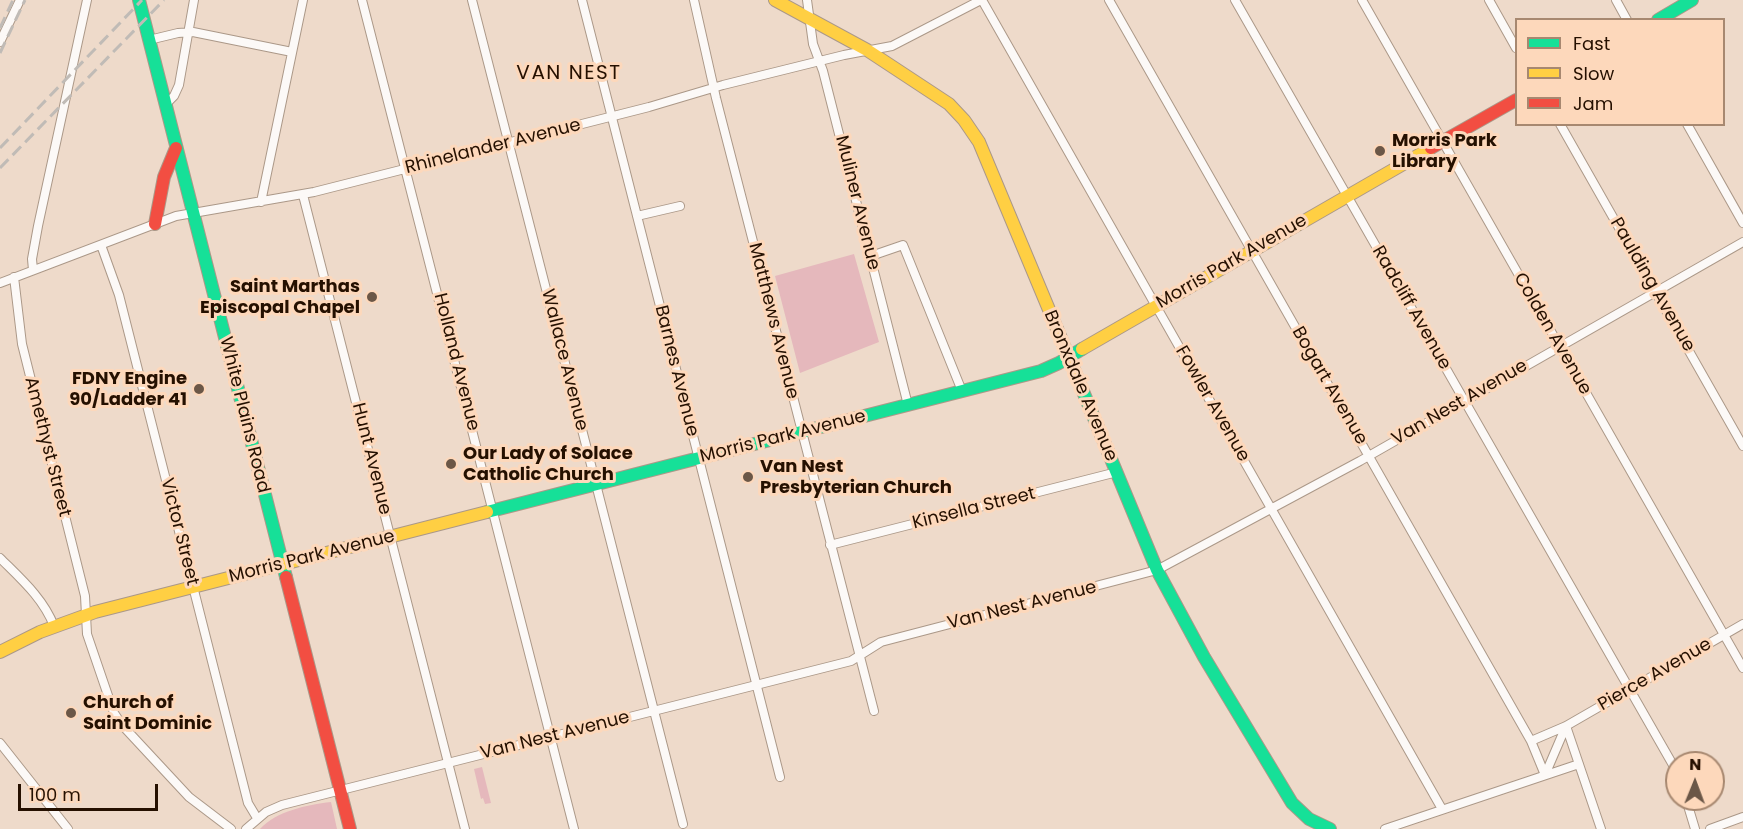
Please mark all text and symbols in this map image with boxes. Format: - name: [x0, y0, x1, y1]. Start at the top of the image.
- legend: [1515, 18, 1725, 126]
- text: Fast: [1573, 31, 1610, 56]
- text: Slow: [1573, 61, 1614, 86]
- district label: VAN NEST: [516, 62, 622, 86]
- text: Jam: [1573, 91, 1613, 116]
- street label: Rhinelander Avenue: [403, 115, 583, 179]
- place label: Morris Park Library: [1392, 130, 1497, 172]
- street label: Muliner Avenue: [830, 134, 884, 272]
- marker: Morris Park Library: [1373, 144, 1387, 158]
- street label: Morris Park Avenue: [1153, 210, 1311, 314]
- street label: Paulding Avenue: [1605, 214, 1699, 356]
- street label: Matthews Avenue: [743, 241, 803, 401]
- street label: Radcliff Avenue: [1367, 242, 1455, 374]
- street label: Colden Avenue: [1508, 269, 1596, 399]
- place label: Saint Marthas Episcopal Chapel: [200, 276, 360, 318]
- street label: Wallace Avenue: [536, 287, 592, 433]
- marker: Saint Marthas Episcopal Chapel: [365, 290, 379, 304]
- street label: Holland Avenue: [428, 291, 484, 433]
- street label: Barnes Avenue: [649, 303, 703, 439]
- street label: Bronxdale Avenue: [1038, 307, 1122, 465]
- street label: Bogart Avenue: [1287, 323, 1371, 449]
- street label: White Plains Road: [214, 335, 274, 495]
- street label: Fowler Avenue: [1170, 342, 1254, 466]
- street label: Van Nest Avenue: [1388, 355, 1532, 451]
- place label: FDNY Engine 90/Ladder 41: [69, 368, 187, 410]
- street label: Amethyst Street: [19, 375, 75, 519]
- marker: FDNY Engine 90/Ladder 41: [192, 382, 206, 396]
- street label: Hunt Avenue: [347, 401, 395, 517]
- street label: Morris Park Avenue: [698, 406, 868, 468]
- place label: Our Lady of Solace Catholic Church: [463, 443, 633, 486]
- place label: Van Nest Presbyterian Church: [760, 456, 952, 498]
- marker: Our Lady of Solace Catholic Church: [444, 457, 458, 471]
- marker: Van Nest Presbyterian Church: [741, 470, 755, 484]
- street label: Victor Street: [155, 476, 203, 588]
- street label: Kinsella Street: [910, 483, 1038, 535]
- street label: Morris Park Avenue: [227, 526, 397, 588]
- street label: Van Nest Avenue: [945, 577, 1099, 635]
- street label: Pierce Avenue: [1595, 634, 1715, 716]
- place label: Church of Saint Dominic: [83, 692, 212, 734]
- marker: Church of Saint Dominic: [64, 706, 78, 720]
- street label: Van Nest Avenue: [478, 707, 632, 765]
- north arrow: [1665, 751, 1725, 811]
- text: N: [1689, 753, 1702, 776]
- scale bar: [21, 772, 160, 810]
- text: 100 m: [29, 782, 81, 807]

